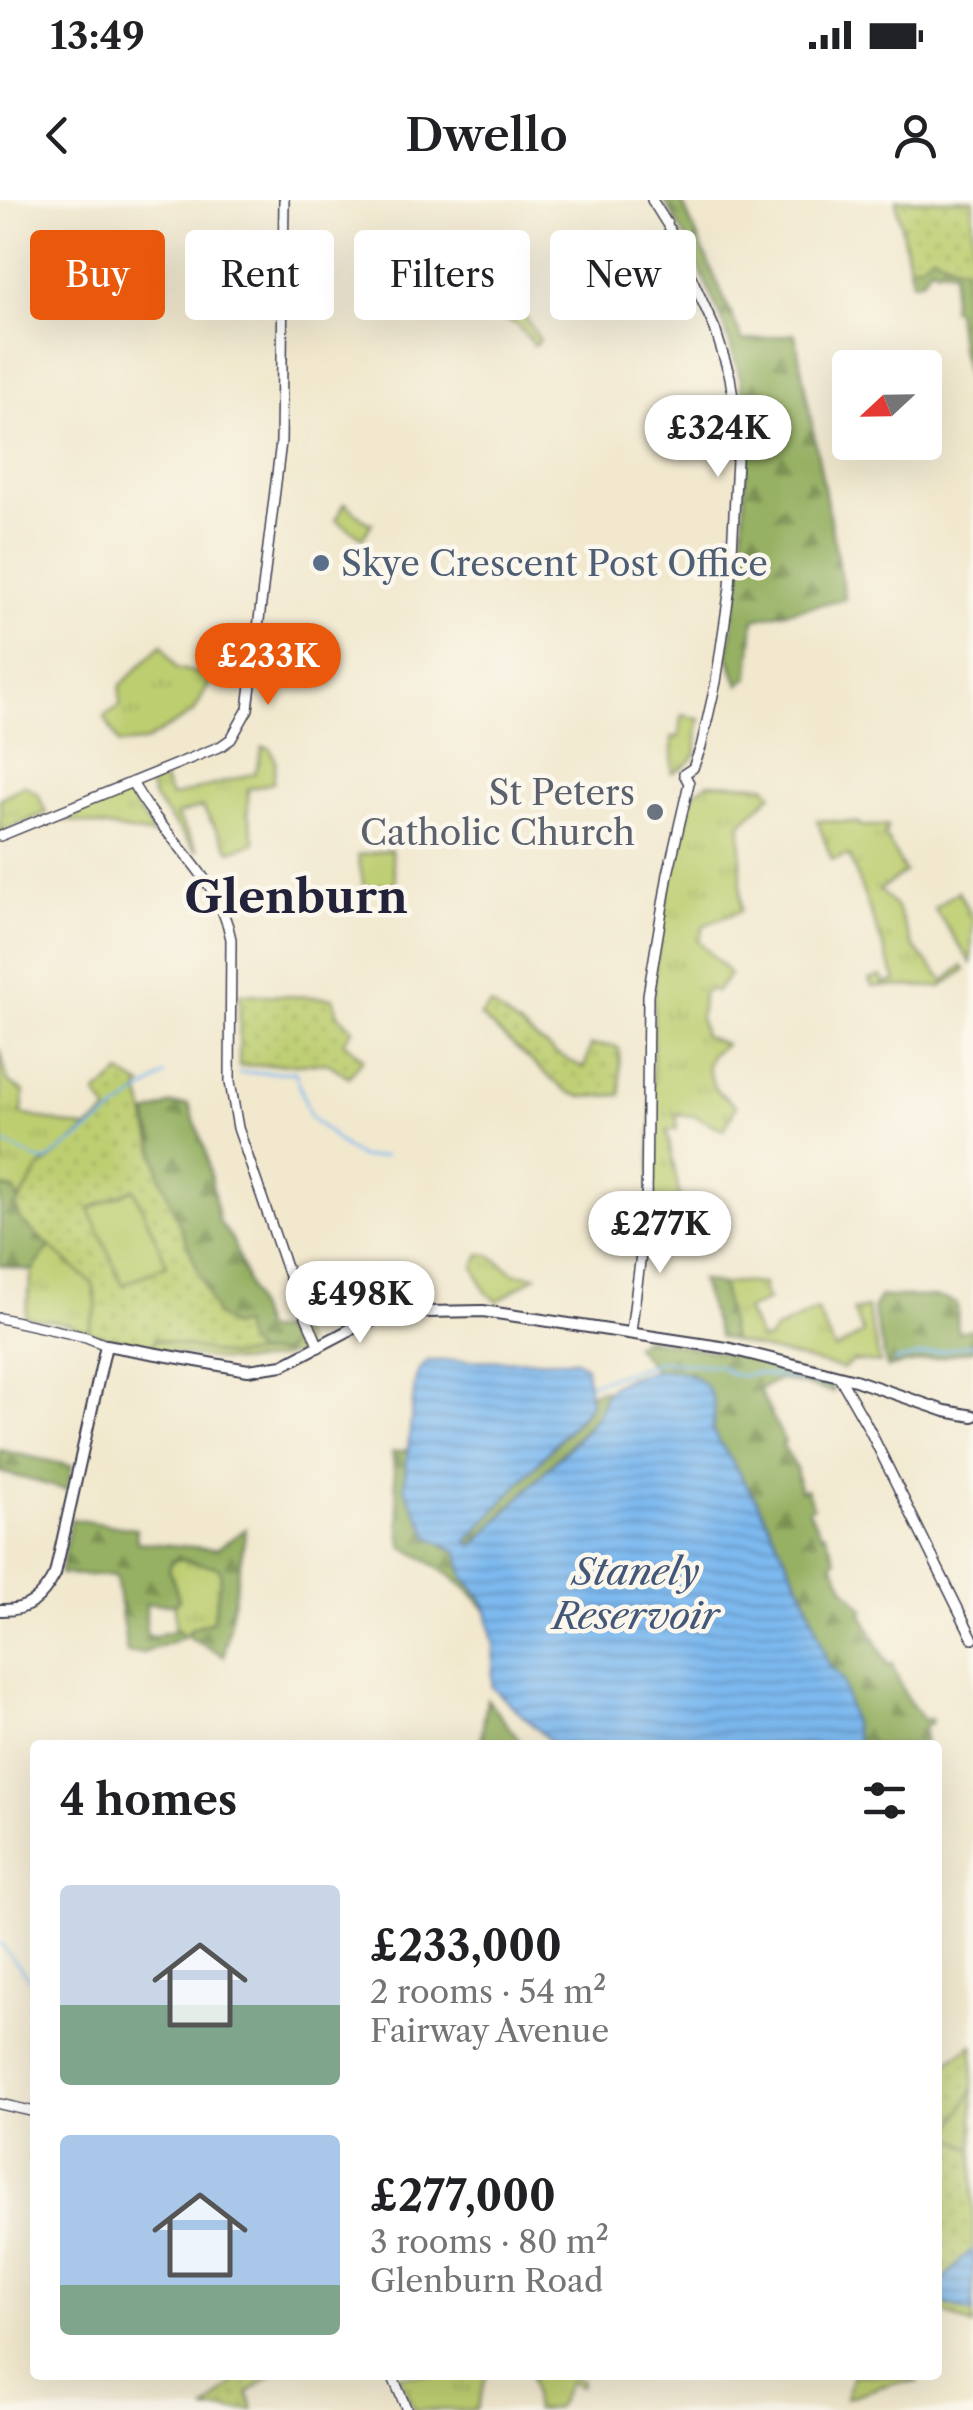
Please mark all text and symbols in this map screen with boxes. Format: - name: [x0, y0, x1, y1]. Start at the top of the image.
- text: 13:49: [50, 12, 145, 59]
- text: Dwello: [405, 107, 568, 163]
- icon: back: [30, 108, 85, 163]
- icon: person: [888, 108, 943, 163]
- chip: Buy: [30, 230, 165, 320]
- chip: Rent: [185, 230, 334, 320]
- chip: Filters: [354, 230, 530, 320]
- chip: New: [550, 230, 696, 320]
- north arrow: [832, 350, 942, 460]
- map controls: [832, 350, 942, 460]
- pin: £324K: [648, 395, 788, 480]
- text: £324K: [666, 408, 770, 447]
- place label: Skye Crescent Post Office: [341, 542, 768, 585]
- marker: Skye Crescent Post Office: [310, 552, 332, 574]
- pin: £233K: [198, 623, 338, 708]
- text: £233K: [217, 636, 319, 675]
- place label: St Peters Catholic Church: [360, 771, 635, 854]
- marker: St Peters Catholic Church: [644, 801, 666, 823]
- district label: Glenburn: [184, 869, 408, 925]
- pin: £277K: [590, 1191, 730, 1276]
- text: £277K: [610, 1204, 710, 1243]
- pin: £498K: [290, 1261, 430, 1346]
- text: £498K: [308, 1274, 412, 1313]
- water label: Stanely Reservoir: [549, 1548, 722, 1639]
- icon: filters: [857, 1773, 912, 1828]
- text: 4 homes: [60, 1774, 237, 1826]
- text: £233,000: [370, 1920, 562, 1972]
- icon: home: [140, 1925, 260, 2045]
- text: 2 rooms · 54 m²: [370, 1972, 606, 2011]
- text: Fairway Avenue: [370, 2011, 609, 2050]
- text: £277,000: [370, 2170, 556, 2222]
- icon: home: [140, 2175, 260, 2295]
- text: 3 rooms · 80 m²: [370, 2222, 609, 2261]
- text: Glenburn Road: [370, 2261, 603, 2300]

